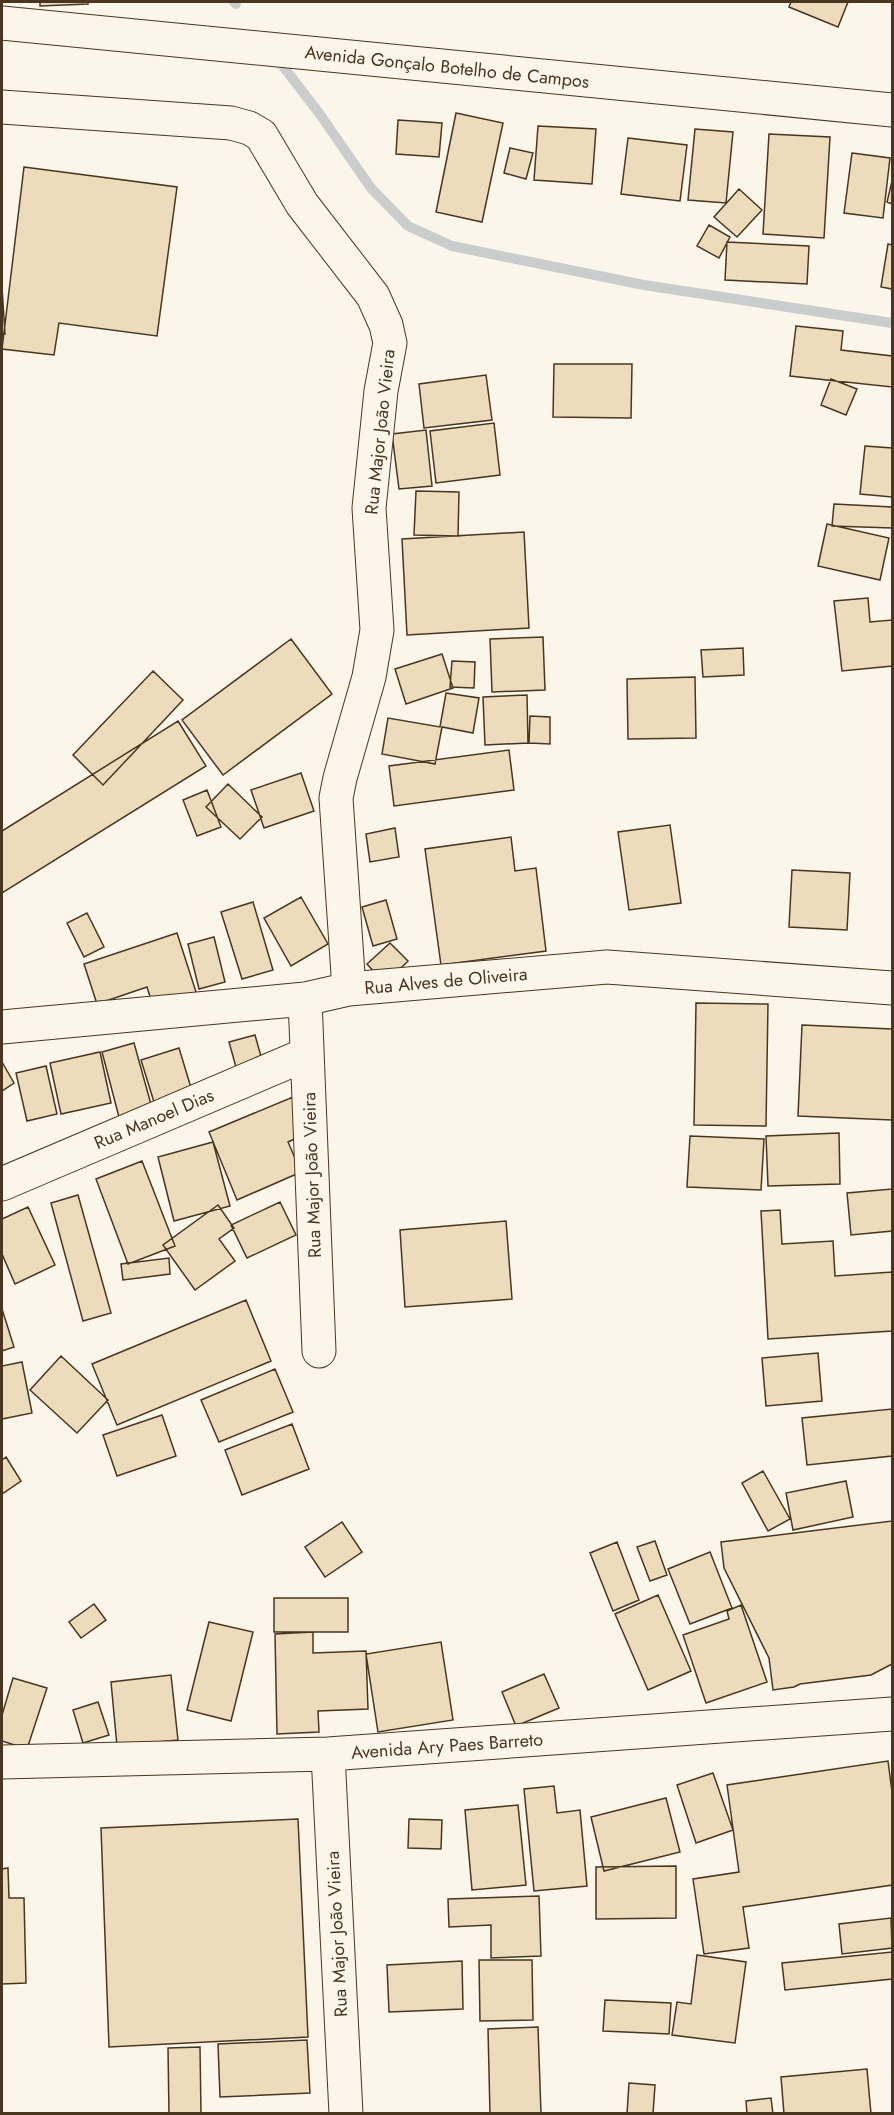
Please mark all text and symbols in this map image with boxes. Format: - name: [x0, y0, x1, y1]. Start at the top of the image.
- street label: Avenida Gonçalo Botelho de Campos: [304, 39, 590, 95]
- street label: Rua Major João Vieira: [358, 348, 402, 516]
- street label: Rua Alves de Oliveira: [363, 961, 529, 1001]
- street label: Rua Manoel Dias: [90, 1082, 218, 1156]
- street label: Rua Major João Vieira: [296, 1092, 328, 1258]
- street label: Avenida Ary Paes Barreto: [350, 1726, 544, 1766]
- street label: Rua Major João Vieira: [320, 1850, 354, 2018]

